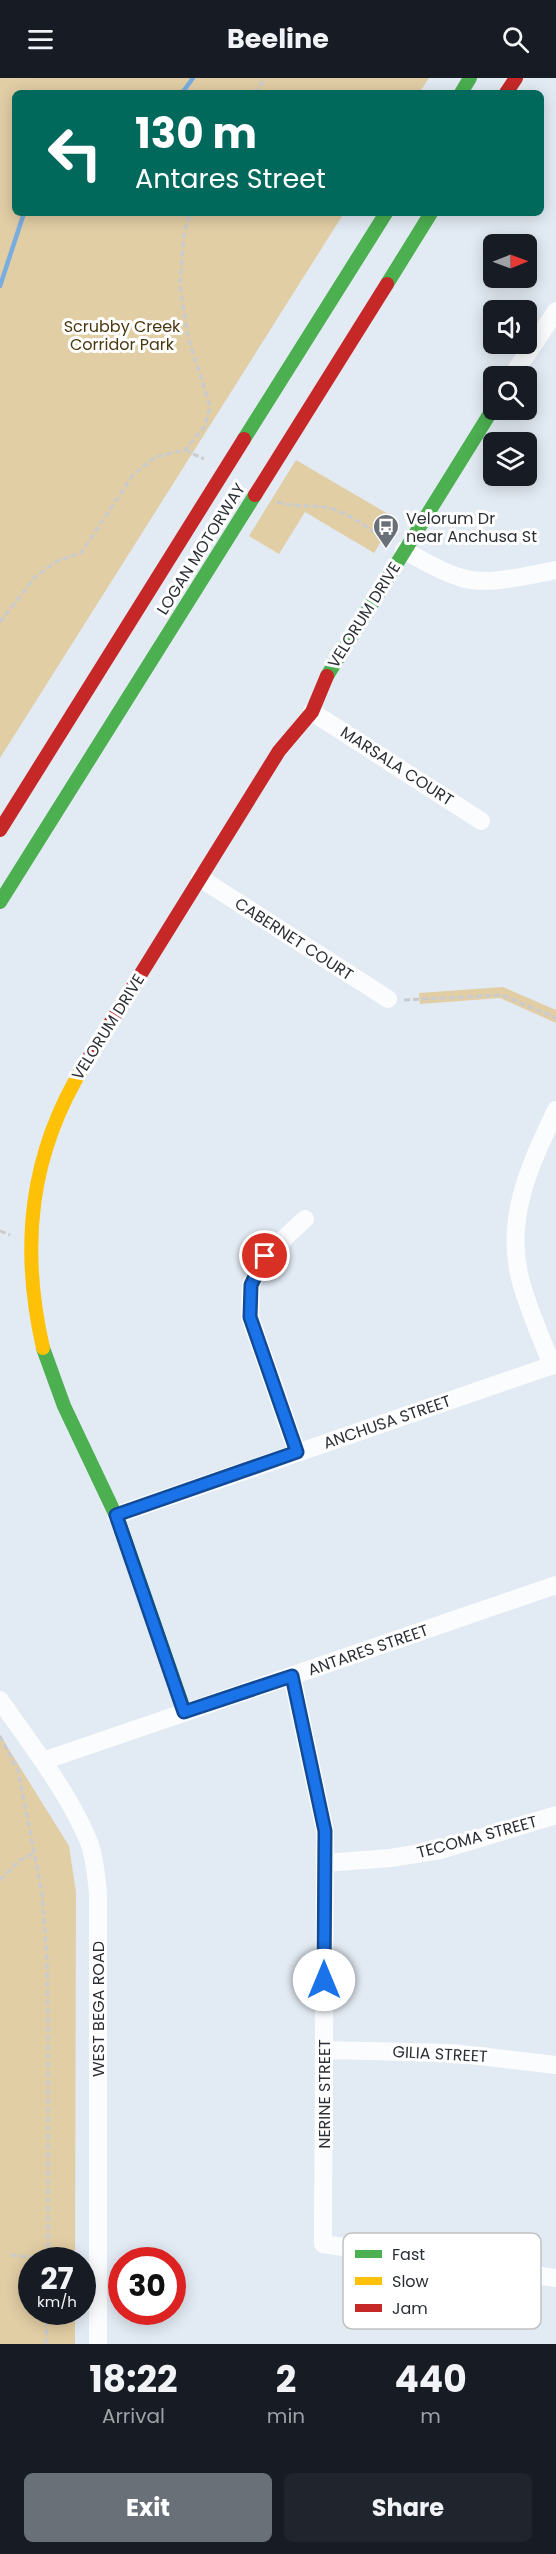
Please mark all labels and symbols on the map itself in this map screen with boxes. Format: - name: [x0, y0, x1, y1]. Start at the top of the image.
- north arrow: [483, 234, 537, 288]
- park label: Scrubby Creek Corridor Park: [64, 315, 181, 356]
- street label: LOGAN MOTORWAY: [151, 478, 251, 619]
- place label: Velorum Dr near Anchusa St: [406, 507, 537, 548]
- bus stop icon: Velorum Dr near Anchusa St: [371, 512, 401, 550]
- street label: VELORUM DRIVE: [322, 558, 406, 672]
- street label: MARSALA COURT: [336, 721, 458, 811]
- street label: CABERNET COURT: [230, 892, 358, 986]
- street label: VELORUM DRIVE: [66, 970, 150, 1084]
- pin: [239, 1230, 290, 1281]
- street label: ANCHUSA STREET: [320, 1389, 454, 1455]
- street label: ANTARES STREET: [305, 1619, 432, 1681]
- street label: TECOMA STREET: [414, 1810, 540, 1864]
- street label: WEST BEGA ROAD: [87, 1941, 110, 2077]
- position arrow: [292, 1948, 356, 2012]
- street label: NERINE STREET: [313, 2039, 336, 2149]
- street label: GILIA STREET: [392, 2040, 488, 2068]
- legend: [343, 2233, 541, 2329]
- text: Fast: [392, 2243, 425, 2266]
- speed limit sign: 30: [108, 2247, 186, 2325]
- text: Slow: [392, 2270, 429, 2293]
- text: Jam: [392, 2297, 428, 2320]

